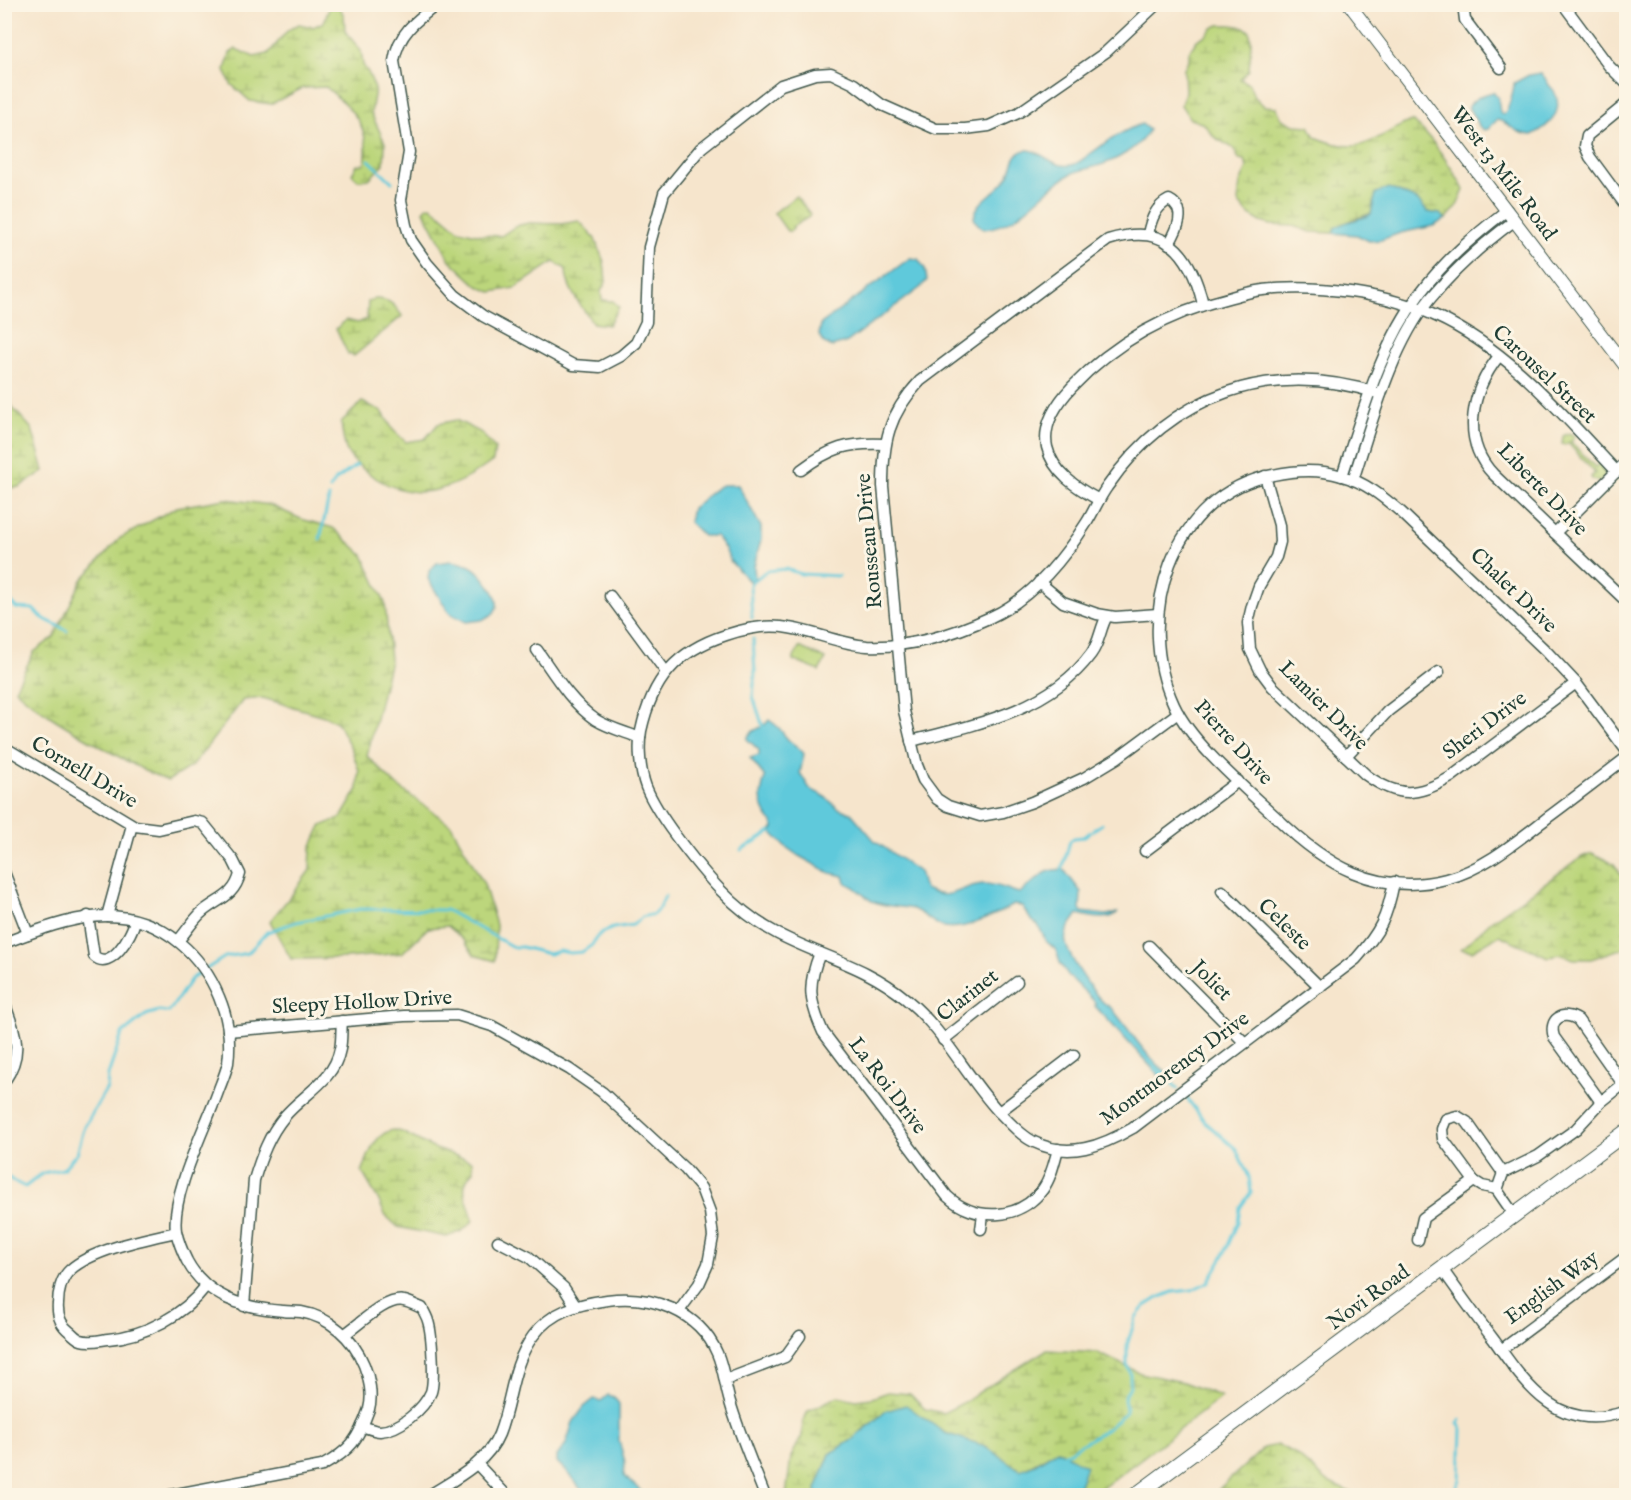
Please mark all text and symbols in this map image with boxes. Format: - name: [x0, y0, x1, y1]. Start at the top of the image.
- street label: West 13 Mile Road: [1444, 102, 1563, 247]
- street label: Carousel Street: [1486, 320, 1602, 430]
- street label: Liberte Drive: [1491, 438, 1593, 543]
- street label: Rousseau Drive: [851, 472, 889, 610]
- street label: Chalet Drive: [1464, 543, 1563, 640]
- street label: Lamier Drive: [1272, 655, 1374, 757]
- street label: Sheri Drive: [1438, 685, 1533, 766]
- street label: Pierre Drive: [1188, 695, 1279, 792]
- street label: Cornell Drive: [26, 731, 143, 816]
- street label: Celeste: [1252, 893, 1317, 957]
- street label: Joliet: [1183, 953, 1237, 1007]
- street label: Clarinet: [932, 963, 1004, 1029]
- street label: Sleepy Hollow Drive: [271, 985, 453, 1021]
- street label: Montmorency Drive: [1095, 1006, 1255, 1132]
- street label: La Roi Drive: [842, 1032, 933, 1140]
- street label: English Way: [1500, 1244, 1605, 1331]
- street label: Novi Road: [1322, 1258, 1416, 1337]

